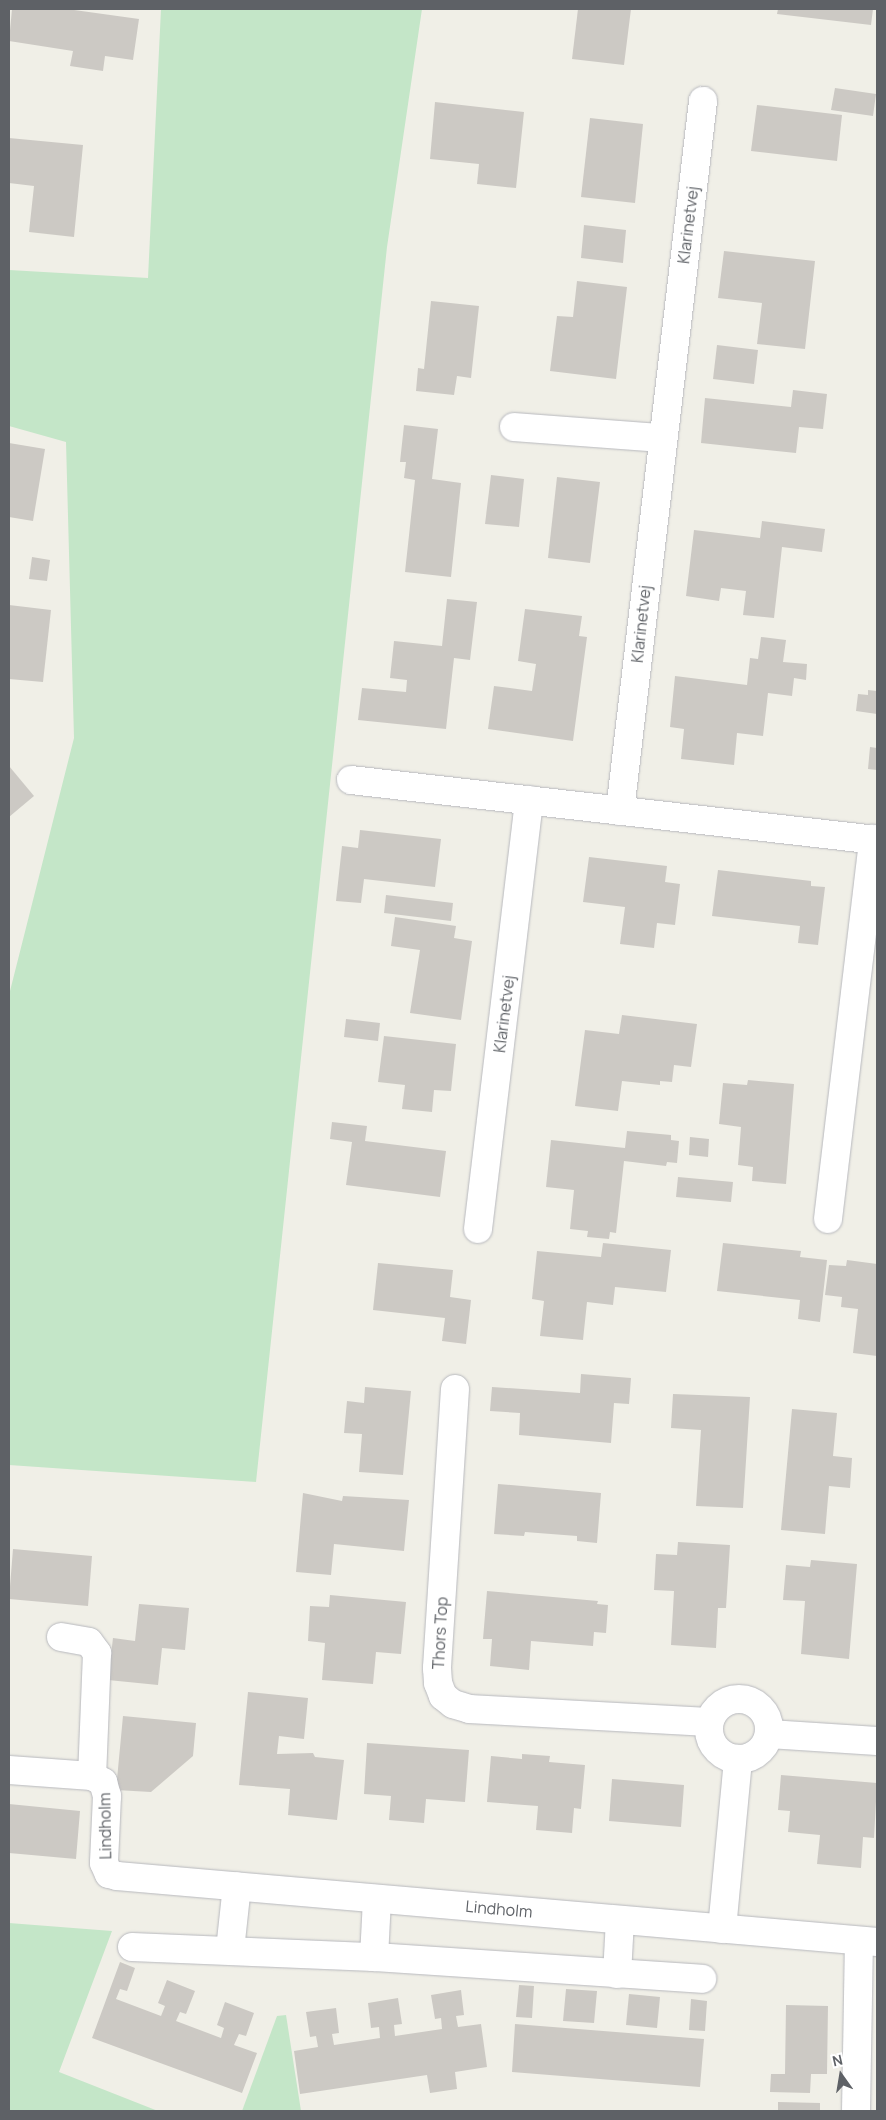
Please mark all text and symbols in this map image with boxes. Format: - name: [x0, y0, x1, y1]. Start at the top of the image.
- street label: Klarinetvej: [674, 185, 702, 265]
- street label: Klarinetvej: [627, 584, 655, 664]
- street label: Klarinetvej: [490, 974, 518, 1054]
- street label: Thors Top: [429, 1596, 451, 1670]
- street label: Lindholm: [95, 1792, 115, 1860]
- street label: Lindholm: [465, 1897, 533, 1921]
- north arrow: [816, 2050, 866, 2100]
- text: N: [830, 2050, 845, 2070]

